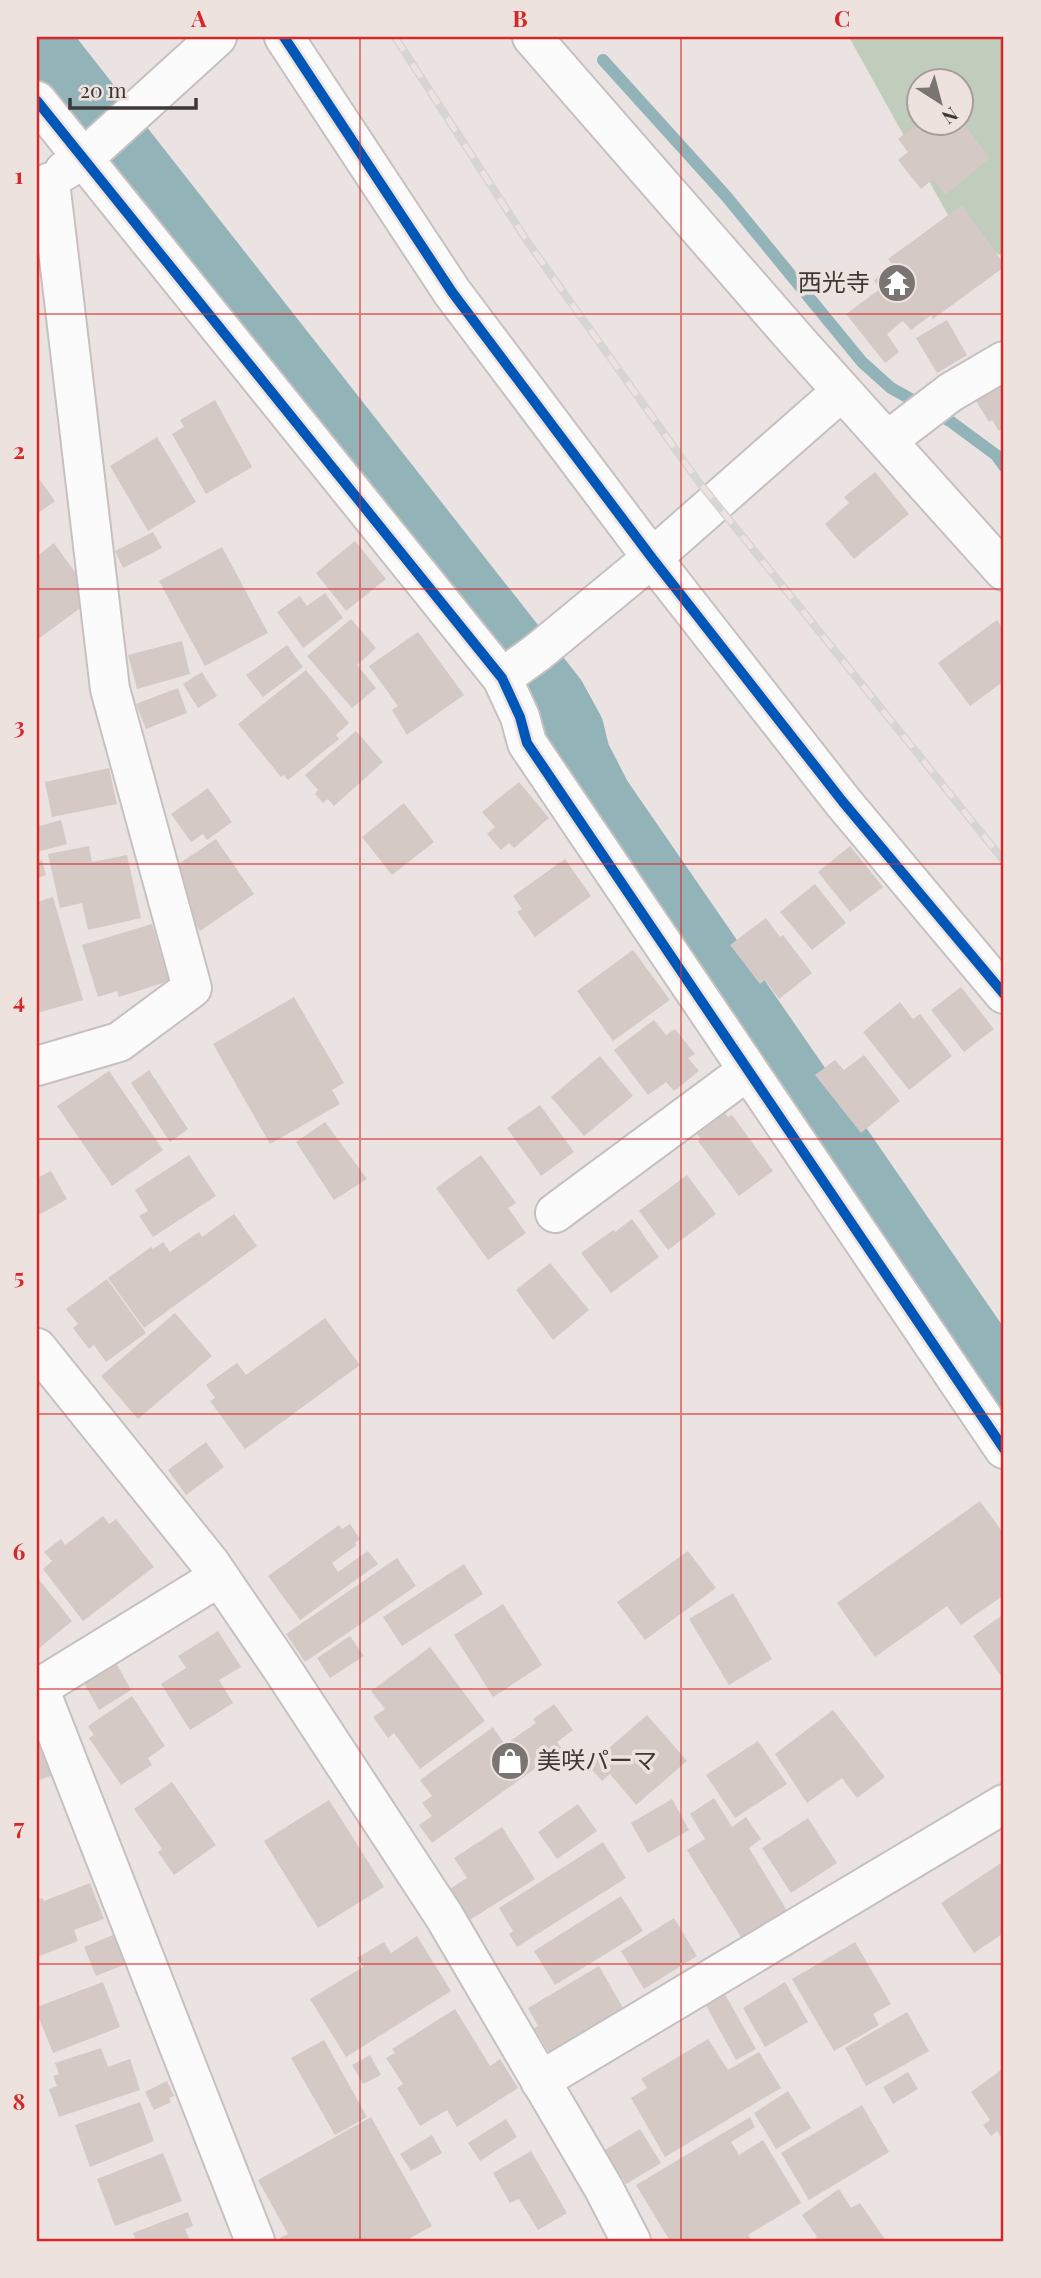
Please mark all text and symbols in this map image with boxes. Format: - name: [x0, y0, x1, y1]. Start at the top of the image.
- text: A: [190, 2, 207, 33]
- text: B: [512, 2, 528, 33]
- text: C: [834, 2, 850, 33]
- scale bar: [70, 66, 196, 110]
- north arrow: [904, 66, 974, 136]
- text: 20 m: [80, 75, 127, 103]
- text: N: [937, 102, 964, 131]
- text: 1: [15, 159, 24, 190]
- temple icon: 西光寺: [876, 262, 918, 304]
- place label: 西光寺: [798, 265, 870, 297]
- text: 2: [13, 434, 25, 465]
- text: 3: [13, 709, 25, 740]
- text: 4: [13, 984, 25, 1015]
- text: 5: [14, 1260, 24, 1291]
- text: 6: [13, 1535, 26, 1566]
- shop icon: 美咲パーマ: [489, 1740, 531, 1782]
- place label: 美咲パーマ: [537, 1743, 657, 1775]
- text: 7: [14, 1810, 25, 1841]
- text: 8: [13, 2085, 25, 2116]

